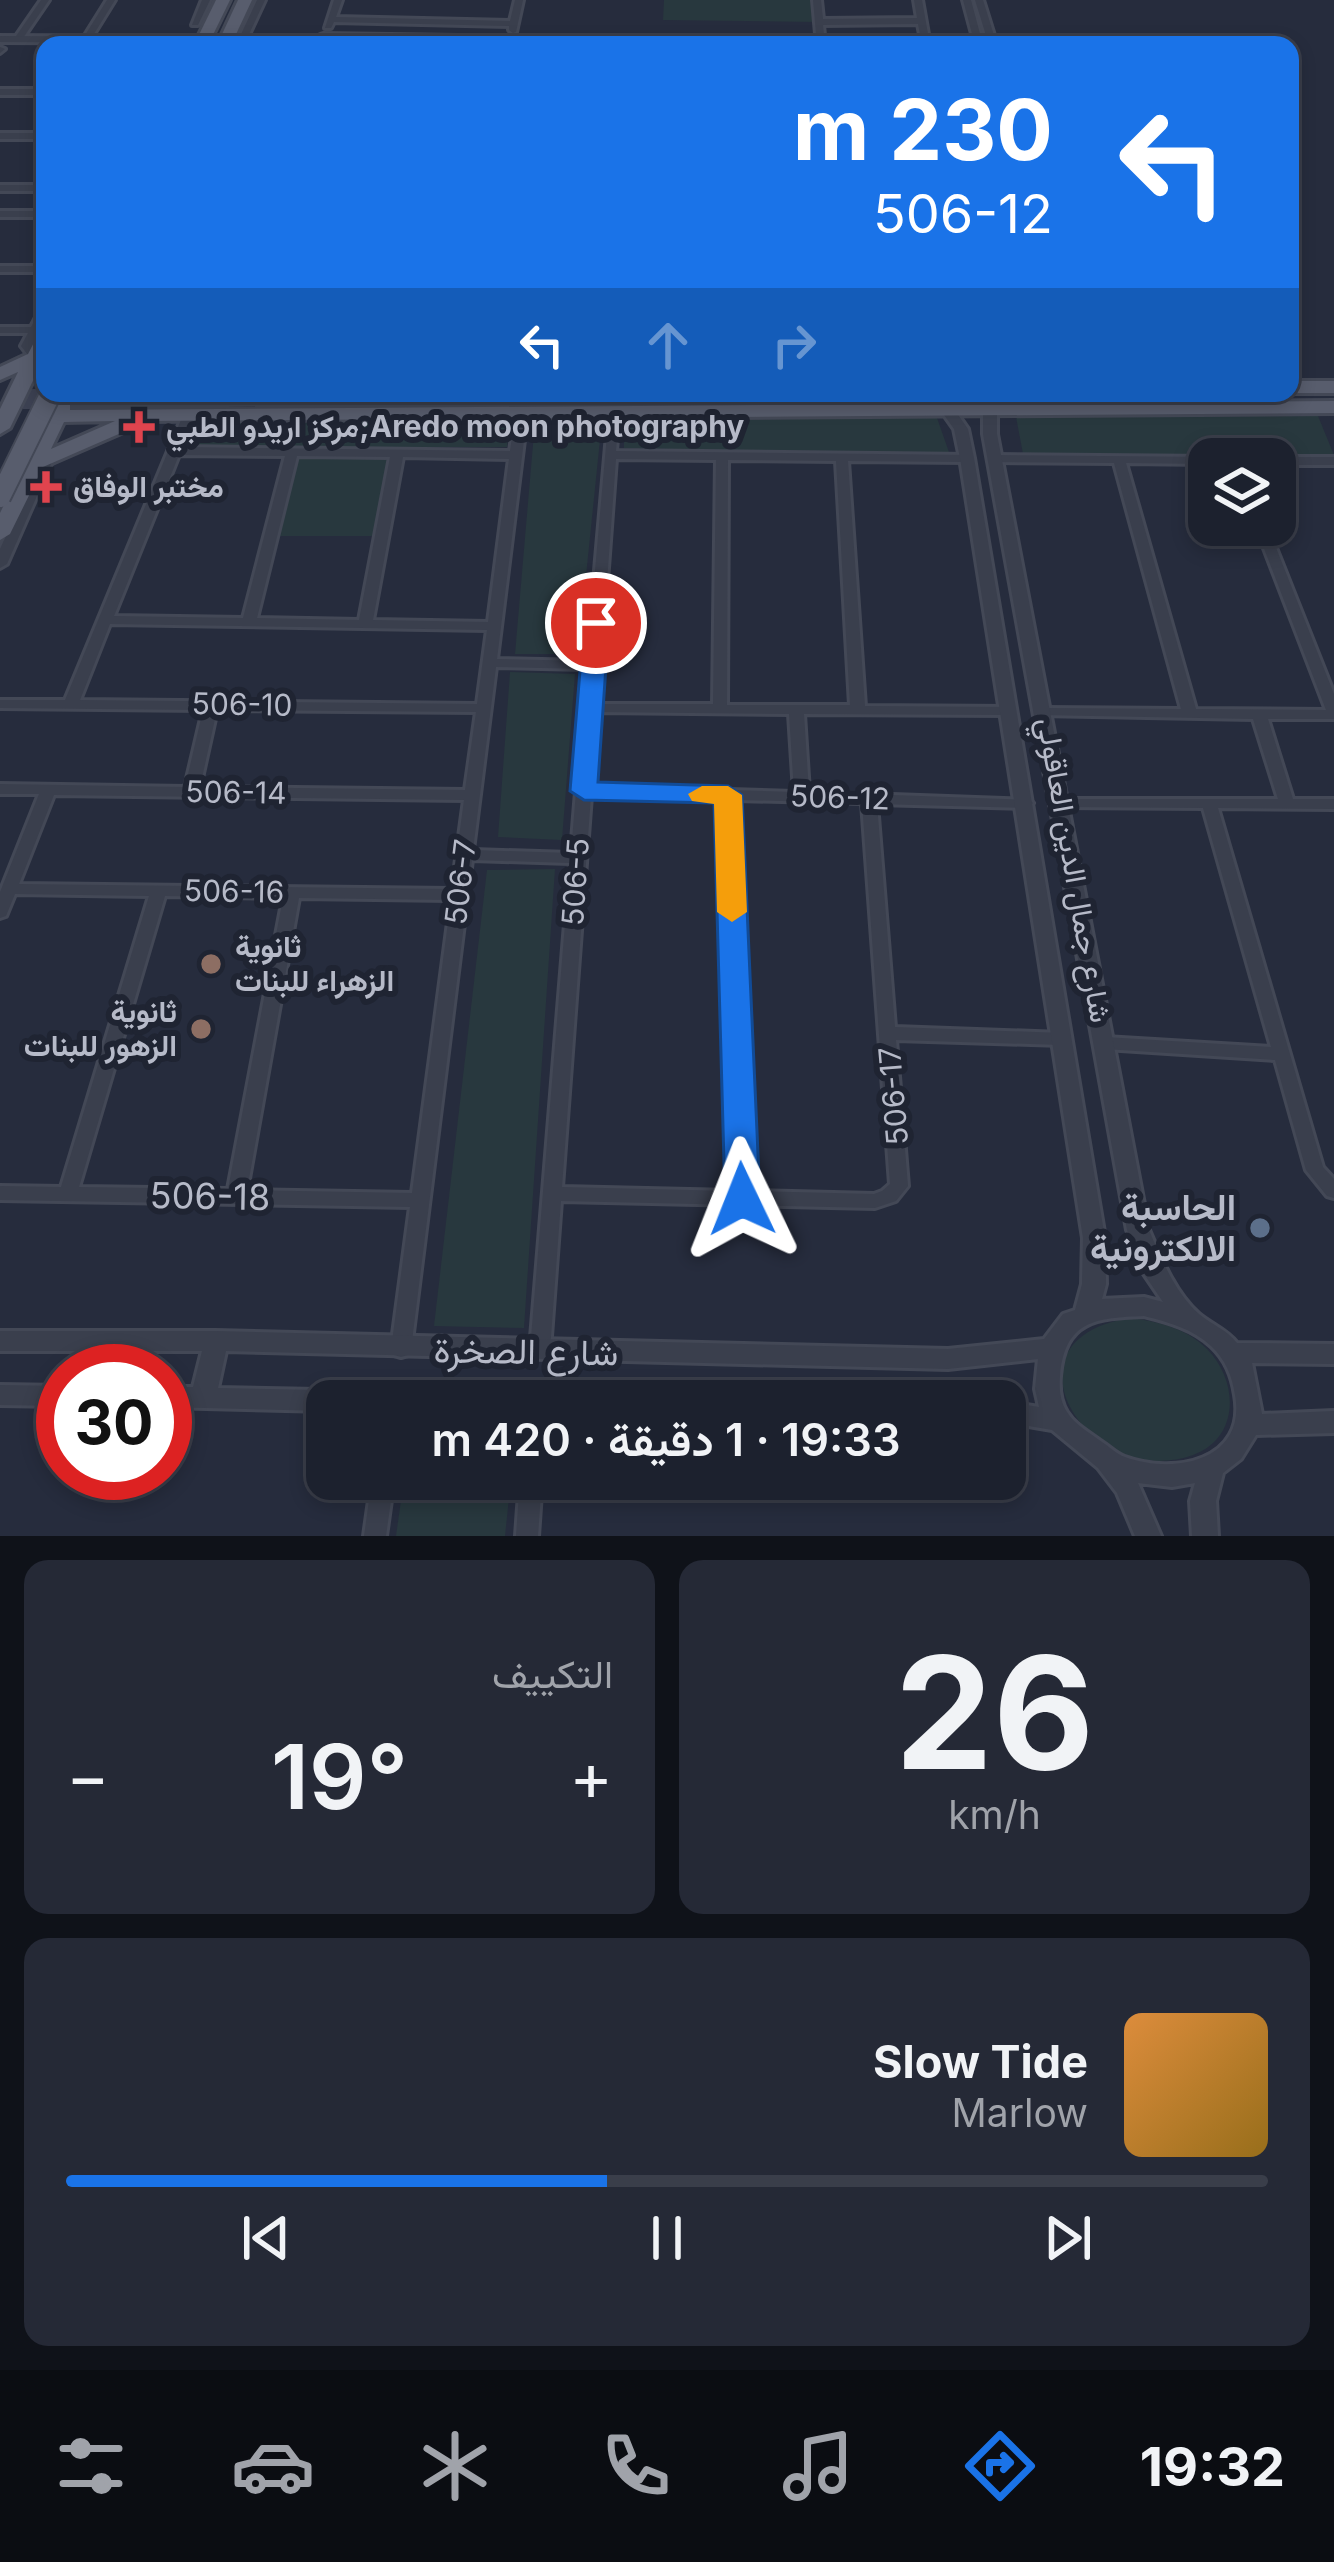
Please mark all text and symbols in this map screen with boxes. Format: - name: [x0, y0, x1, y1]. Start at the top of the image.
- text: 230 m: [793, 79, 1053, 180]
- icon: left: [1095, 84, 1251, 240]
- text: 506-12: [873, 181, 1053, 246]
- icon: left: [509, 312, 575, 378]
- icon: ahead: [635, 312, 701, 378]
- icon: right: [761, 312, 827, 378]
- place label: مركز اريدو الطبي;Aredo moon photography: [166, 408, 744, 452]
- marker: مركز اريدو الطبي;Aredo moon photography: [123, 411, 155, 443]
- map controls: [1188, 438, 1296, 546]
- button: layers: [1188, 438, 1296, 546]
- place label: مختبر الوفاق: [73, 468, 224, 505]
- marker: مختبر الوفاق: [30, 471, 62, 503]
- pin: [545, 572, 647, 674]
- icon: arrive: [563, 590, 629, 656]
- street label: 506-10: [191, 685, 293, 723]
- street label: شارع جمال الدين العاقولي: [1024, 714, 1120, 1026]
- street label: 506-14: [185, 773, 287, 811]
- street label: 506-12: [789, 777, 891, 817]
- street label: 506-7: [437, 837, 483, 927]
- street label: 506-5: [554, 837, 596, 927]
- street label: 506-16: [184, 872, 285, 910]
- place label: ثانوية الزهراء للبنات: [235, 928, 394, 999]
- marker: ثانوية الزهراء للبنات: [198, 951, 224, 977]
- place label: ثانوية الزهور للبنات: [24, 993, 177, 1064]
- marker: ثانوية الزهور للبنات: [188, 1016, 214, 1042]
- street label: 506-17: [871, 1045, 915, 1147]
- position arrow: [679, 1136, 805, 1262]
- street label: 506-18: [149, 1173, 271, 1219]
- place label: الحاسبة الالكترونية: [1090, 1185, 1236, 1271]
- marker: الحاسبة الالكترونية: [1247, 1215, 1273, 1241]
- street label: شارع الصخرة: [433, 1327, 619, 1378]
- speed limit sign: 30: [36, 1344, 192, 1500]
- text: 19:33 · 1 دقيقة · 420 m: [431, 1412, 901, 1467]
- text: 26: [895, 1618, 1094, 1807]
- text: التكييف: [492, 1650, 613, 1697]
- text: 19°: [271, 1722, 408, 1831]
- text: −: [66, 1736, 110, 1816]
- text: +: [569, 1736, 613, 1816]
- text: km/h: [948, 1791, 1041, 1838]
- text: Slow Tide: [873, 2034, 1088, 2089]
- text: Marlow: [952, 2089, 1088, 2136]
- icon: previous: [233, 2205, 299, 2271]
- icon: pause: [634, 2205, 700, 2271]
- icon: next: [1035, 2205, 1101, 2271]
- icon: filters: [49, 2424, 133, 2508]
- icon: car: [231, 2424, 315, 2508]
- icon: climate: [413, 2424, 497, 2508]
- icon: phone: [594, 2424, 678, 2508]
- icon: music: [776, 2424, 860, 2508]
- icon: directions: [958, 2424, 1042, 2508]
- text: 19:32: [1140, 2434, 1285, 2499]

